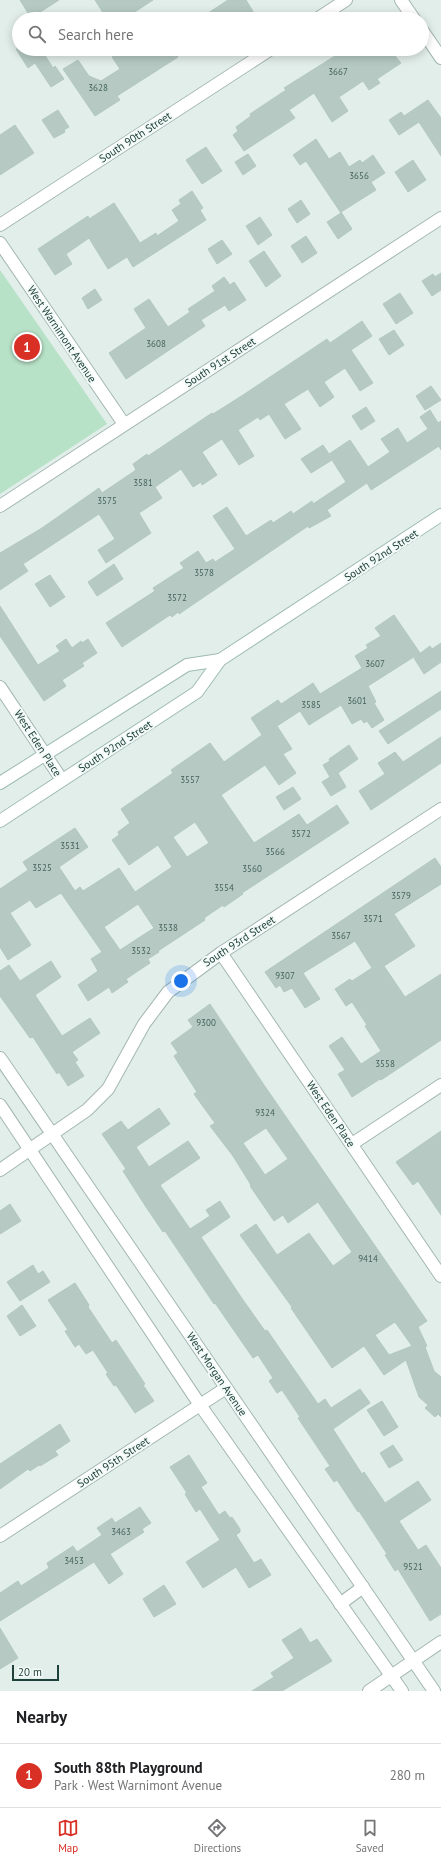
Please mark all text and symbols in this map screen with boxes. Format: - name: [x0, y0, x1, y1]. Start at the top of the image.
- search box: [12, 12, 429, 56]
- icon: search: [26, 23, 48, 45]
- text: Search here: [58, 25, 134, 44]
- house number: 3667: [328, 66, 348, 77]
- house number: 3628: [88, 82, 108, 93]
- street label: South 90th Street: [96, 108, 174, 166]
- house number: 3656: [349, 170, 369, 181]
- street label: West Warnimont Avenue: [24, 283, 100, 385]
- pin: 1: [14, 332, 40, 362]
- street label: South 91st Street: [182, 334, 258, 390]
- house number: 3608: [146, 338, 166, 349]
- house number: 3581: [133, 477, 153, 488]
- house number: 3575: [97, 495, 117, 506]
- street label: South 92nd Street: [341, 526, 421, 584]
- house number: 3578: [194, 567, 214, 578]
- house number: 3572: [167, 592, 187, 603]
- house number: 3607: [365, 658, 385, 669]
- house number: 3601: [347, 695, 367, 706]
- house number: 3585: [301, 699, 321, 710]
- street label: West Eden Place: [11, 707, 65, 779]
- street label: South 92nd Street: [75, 717, 155, 775]
- house number: 3557: [180, 774, 200, 785]
- house number: 3572: [291, 828, 311, 839]
- house number: 3531: [60, 840, 80, 851]
- house number: 3566: [265, 846, 285, 857]
- house number: 3525: [32, 862, 52, 873]
- house number: 3560: [242, 863, 262, 874]
- house number: 3554: [214, 882, 234, 893]
- house number: 3579: [391, 890, 411, 901]
- street label: South 93rd Street: [200, 912, 278, 969]
- house number: 3571: [363, 913, 383, 924]
- house number: 3538: [158, 922, 178, 933]
- house number: 3567: [331, 930, 351, 941]
- house number: 3532: [131, 945, 151, 956]
- house number: 9307: [275, 970, 295, 981]
- your location: [171, 971, 191, 991]
- house number: 9300: [196, 1017, 216, 1028]
- house number: 3558: [375, 1058, 395, 1069]
- street label: West Eden Place: [304, 1078, 359, 1150]
- house number: 9324: [255, 1107, 275, 1118]
- house number: 9414: [358, 1253, 378, 1264]
- street label: West Morgan Avenue: [184, 1329, 250, 1419]
- street label: South 95th Street: [74, 1433, 152, 1491]
- house number: 3463: [111, 1526, 131, 1537]
- house number: 3453: [64, 1555, 84, 1566]
- house number: 9521: [403, 1561, 423, 1572]
- scale bar: [12, 1663, 59, 1682]
- text: 20 m: [18, 1665, 42, 1679]
- text: Nearby: [16, 1706, 67, 1728]
- text: South 88th Playground: [54, 1758, 203, 1777]
- text: 1: [25, 1767, 33, 1784]
- text: 280 m: [390, 1767, 425, 1784]
- text: Park · West Warnimont Avenue: [54, 1777, 222, 1794]
- tab: Map: [57, 1817, 79, 1855]
- tab: Directions: [194, 1817, 241, 1855]
- tab: Saved: [356, 1817, 384, 1855]

